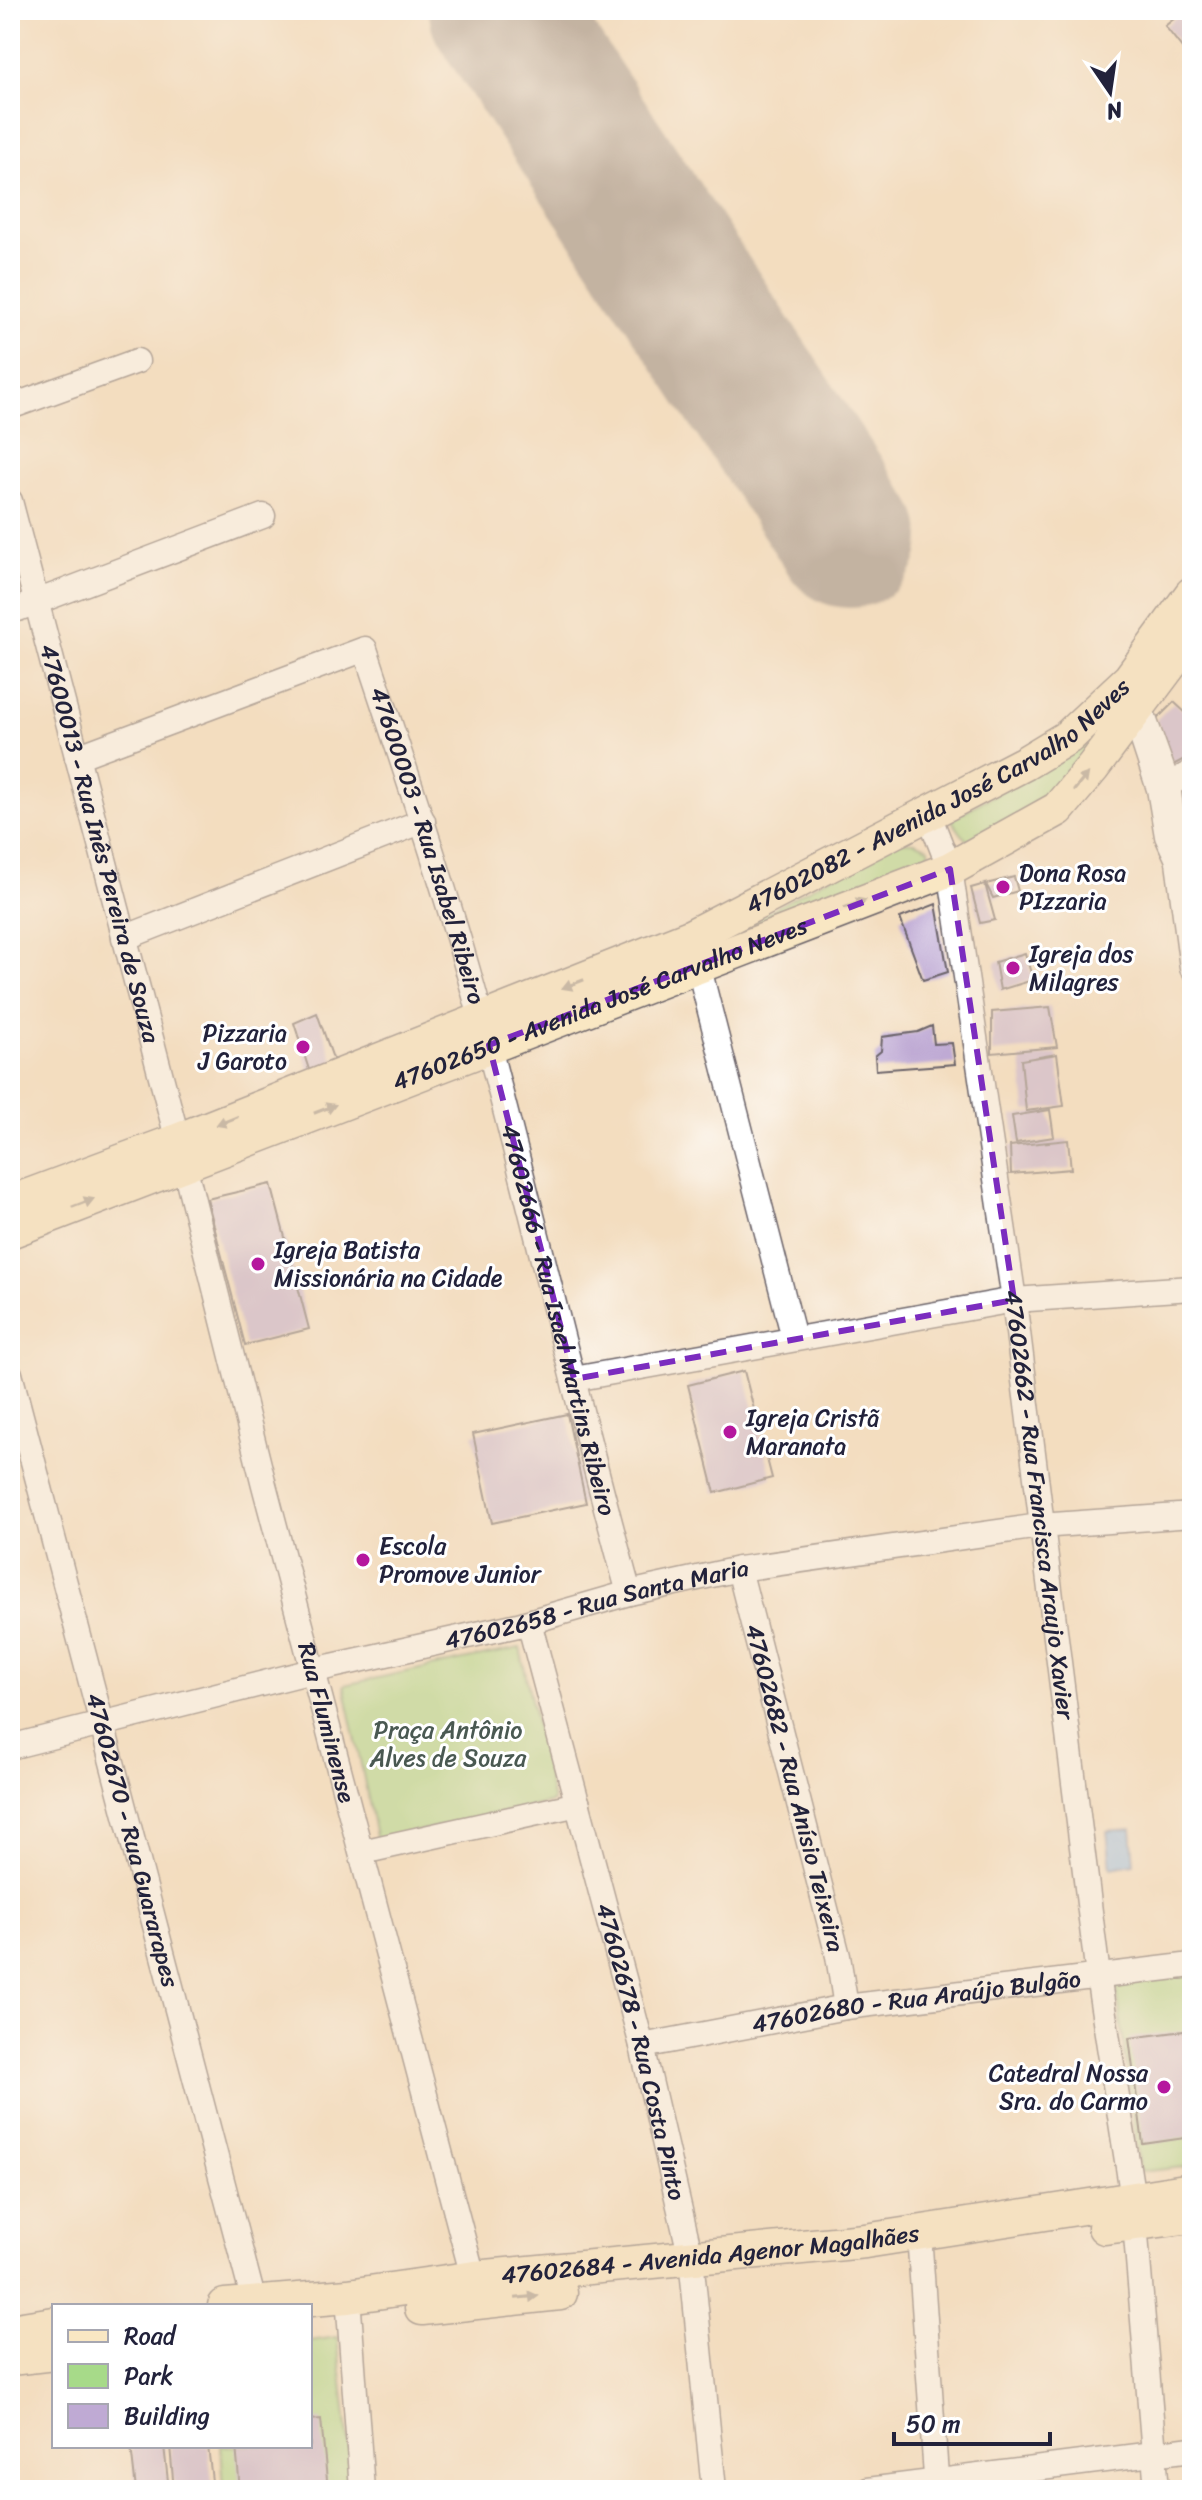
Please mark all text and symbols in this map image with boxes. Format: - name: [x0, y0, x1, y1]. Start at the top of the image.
- north arrow: [1070, 52, 1150, 132]
- text: N: [1102, 90, 1127, 132]
- street label: 47600013 - Rua Inês Pereira de Souza: [27, 639, 173, 1049]
- street label: 47602082 - Avenida José Carvalho Neves: [738, 667, 1141, 926]
- street label: 47600003 - Rua Isabel Ribeiro: [358, 681, 497, 1009]
- one-way arrow: [1072, 773, 1089, 793]
- place label: Dona Rosa PIzzaria: [1019, 852, 1126, 922]
- marker: Dona Rosa PIzzaria: [994, 878, 1012, 896]
- one-way arrow: [843, 898, 867, 910]
- street label: 47602650 - Avenida José Carvalho Neves: [386, 904, 815, 1103]
- place label: Igreja dos Milagres: [1028, 933, 1134, 1003]
- marker: Igreja dos Milagres: [1004, 959, 1022, 977]
- one-way arrow: [561, 978, 585, 991]
- place label: Pizzaria J Garoto: [197, 1012, 287, 1082]
- marker: Pizzaria J Garoto: [294, 1038, 312, 1056]
- one-way arrow: [313, 1102, 337, 1115]
- one-way arrow: [215, 1114, 239, 1127]
- street label: 47602666 - Rua Isael Martins Ribeiro: [489, 1119, 628, 1520]
- one-way arrow: [71, 1196, 95, 1209]
- place label: Igreja Batista Missionária na Cidade: [273, 1229, 503, 1299]
- marker: Igreja Batista Missionária na Cidade: [249, 1255, 267, 1273]
- street label: 47602662 - Rua Francisca Araujo Xavier: [992, 1287, 1087, 1723]
- place label: Igreja Cristã Maranata: [745, 1397, 880, 1467]
- marker: Igreja Cristã Maranata: [721, 1423, 739, 1441]
- place label: Escola Promove Junior: [379, 1525, 543, 1595]
- street label: 47602658 - Rua Santa Maria: [440, 1547, 752, 1662]
- marker: Escola Promove Junior: [354, 1551, 372, 1569]
- street label: 47602682 - Rua Anísio Teixeira: [733, 1619, 857, 1957]
- street label: Rua Fluminense: [285, 1638, 368, 1808]
- street label: 47602670 - Rua Guararapes: [74, 1688, 192, 1993]
- park label: Praça Antônio Alves de Souza: [369, 1709, 527, 1779]
- street label: 47602678 - Rua Costa Pinto: [584, 1898, 698, 2205]
- street label: 47602680 - Rua Araújo Bulgão: [748, 1958, 1083, 2046]
- place label: Catedral Nossa Sra. do Carmo: [989, 2052, 1149, 2122]
- marker: Catedral Nossa Sra. do Carmo: [1155, 2078, 1173, 2096]
- street label: 47602684 - Avenida Agenor Magalhães: [499, 2212, 923, 2296]
- one-way arrow: [515, 2291, 540, 2304]
- legend: [52, 2304, 312, 2448]
- text: Road: [124, 2315, 178, 2357]
- text: Park: [124, 2355, 173, 2397]
- text: Building: [124, 2395, 210, 2437]
- scale bar: [894, 2396, 1050, 2446]
- text: 50 m: [906, 2403, 961, 2445]

